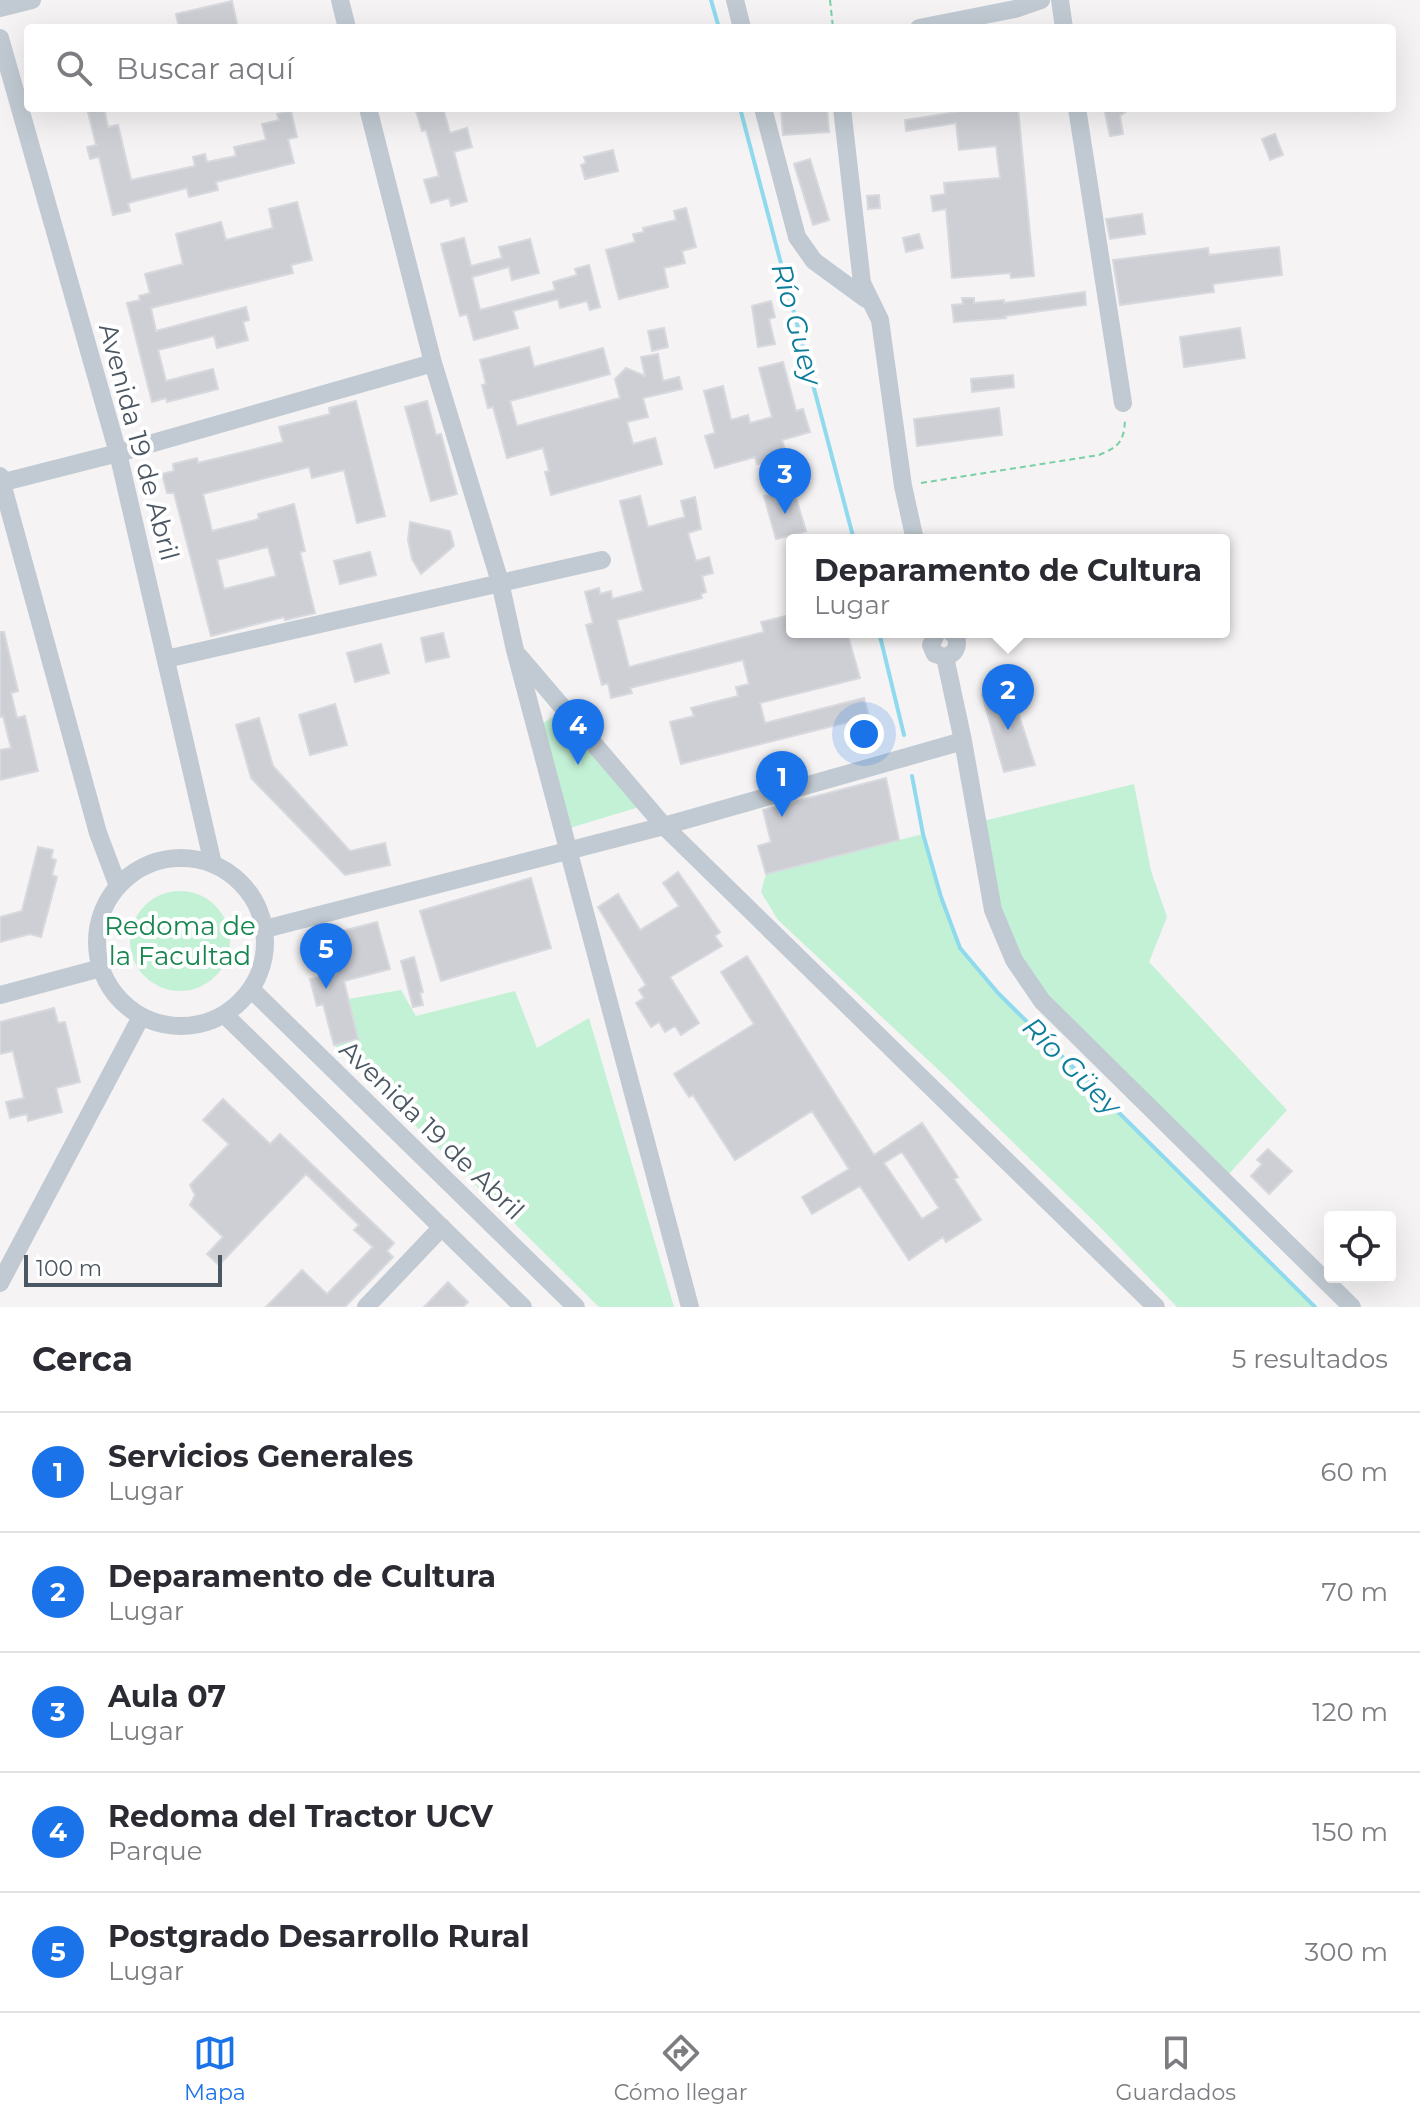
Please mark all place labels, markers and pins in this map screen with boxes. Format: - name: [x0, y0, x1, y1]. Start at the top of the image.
- pin: 3: [759, 448, 811, 514]
- pin: 2: [982, 664, 1034, 730]
- pin: 4: [552, 699, 604, 765]
- pin: 1: [756, 751, 808, 817]
- pin: 5: [300, 923, 352, 989]

